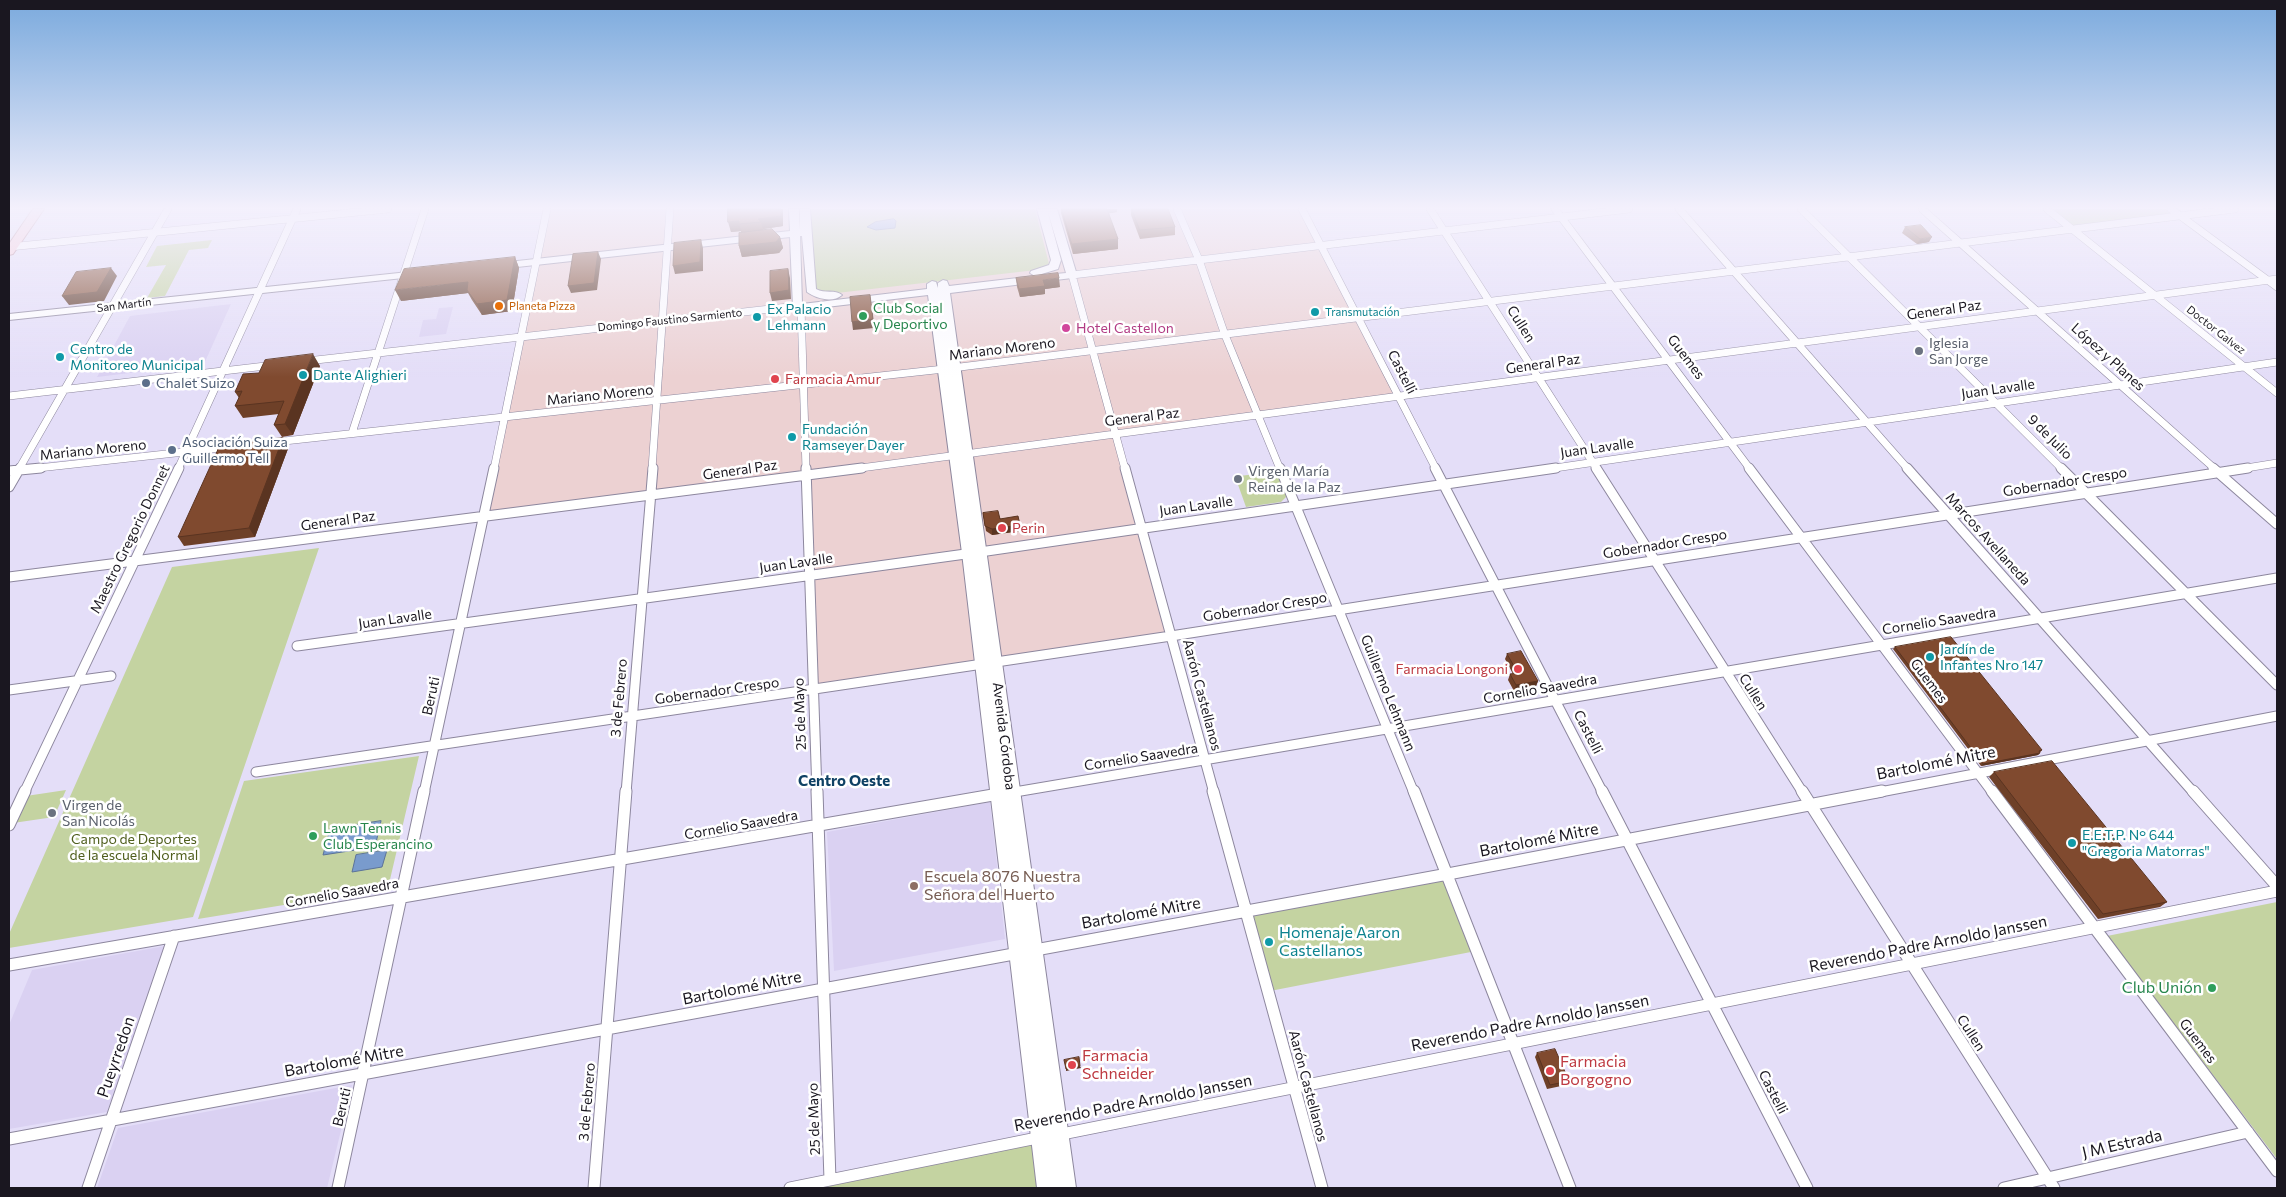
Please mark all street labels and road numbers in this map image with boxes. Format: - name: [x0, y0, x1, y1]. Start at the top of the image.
- street label: San Martín: [96, 295, 152, 315]
- street label: General Paz: [1906, 296, 1982, 324]
- street label: Cullen: [1503, 303, 1539, 345]
- street label: Doctor Galvez: [2184, 303, 2248, 357]
- street label: Domingo Faustino Sarmiento: [597, 306, 743, 334]
- street label: López y Planes: [2068, 320, 2148, 394]
- street label: Guemes: [1664, 331, 1708, 383]
- street label: Mariano Moreno: [948, 334, 1056, 364]
- street label: Castelli: [1384, 347, 1420, 397]
- street label: General Paz: [1505, 350, 1581, 378]
- street label: Juan Lavalle: [1960, 376, 2036, 402]
- street label: Mariano Moreno: [546, 381, 654, 409]
- street label: General Paz: [1104, 404, 1180, 430]
- street label: 9 de Julio: [2024, 411, 2076, 463]
- street label: Juan Lavalle: [1559, 435, 1635, 461]
- street label: Mariano Moreno: [39, 436, 147, 464]
- street label: General Paz: [702, 456, 778, 484]
- street label: Maestro Gregorio Donnet: [87, 462, 173, 616]
- street label: Gobernador Crespo: [2002, 464, 2128, 500]
- street label: Marcos Avellaneda: [1942, 489, 2034, 589]
- street label: Juan Lavalle: [1158, 493, 1234, 519]
- street label: General Paz: [300, 507, 376, 535]
- street label: Gobernador Crespo: [1602, 526, 1728, 562]
- street label: Juan Lavalle: [758, 550, 834, 576]
- street label: Gobernador Crespo: [1202, 589, 1328, 625]
- street label: Cornelio Saavedra: [1881, 604, 1997, 638]
- street label: Juan Lavalle: [357, 606, 433, 632]
- street label: Guillermo Lehmann: [1357, 632, 1419, 754]
- street label: Aarón Castellanos: [1179, 637, 1225, 753]
- street label: Guemes: [1907, 655, 1951, 707]
- street label: 3 de Febrero: [607, 658, 631, 738]
- street label: Cornelio Saavedra: [1482, 671, 1598, 707]
- street label: Cullen: [1735, 671, 1771, 713]
- street label: Gobernador Crespo: [654, 674, 780, 708]
- street label: Beruti: [419, 675, 443, 717]
- street label: 25 de Mayo: [790, 678, 810, 750]
- street label: Avenida Córdoba: [989, 681, 1019, 791]
- street label: Castelli: [1570, 707, 1606, 757]
- street label: Cornelio Saavedra: [1083, 740, 1199, 774]
- street label: Bartolomé Mitre: [1875, 742, 1997, 784]
- street label: Cornelio Saavedra: [683, 807, 799, 843]
- street label: Bartolomé Mitre: [1478, 819, 1600, 861]
- street label: Cornelio Saavedra: [284, 875, 400, 911]
- street label: Bartolomé Mitre: [1080, 893, 1202, 933]
- street label: Reverendo Padre Arnoldo Janssen: [1807, 911, 2049, 977]
- street label: Bartolomé Mitre: [681, 967, 803, 1009]
- street label: Reverendo Padre Arnoldo Janssen: [1409, 990, 1651, 1056]
- street label: Cullen: [1953, 1012, 1989, 1054]
- street label: Pueyrredon: [93, 1014, 139, 1100]
- street label: Guemes: [2176, 1015, 2220, 1067]
- street label: Aarón Castellanos: [1285, 1028, 1331, 1144]
- street label: Bartolomé Mitre: [283, 1041, 405, 1081]
- street label: 3 de Febrero: [575, 1062, 599, 1142]
- street label: Castelli: [1755, 1067, 1791, 1117]
- street label: Reverendo Padre Arnoldo Janssen: [1012, 1070, 1254, 1136]
- street label: 25 de Mayo: [804, 1083, 824, 1155]
- street label: Beruti: [329, 1086, 355, 1128]
- street label: J M Estrada: [2080, 1125, 2164, 1163]

